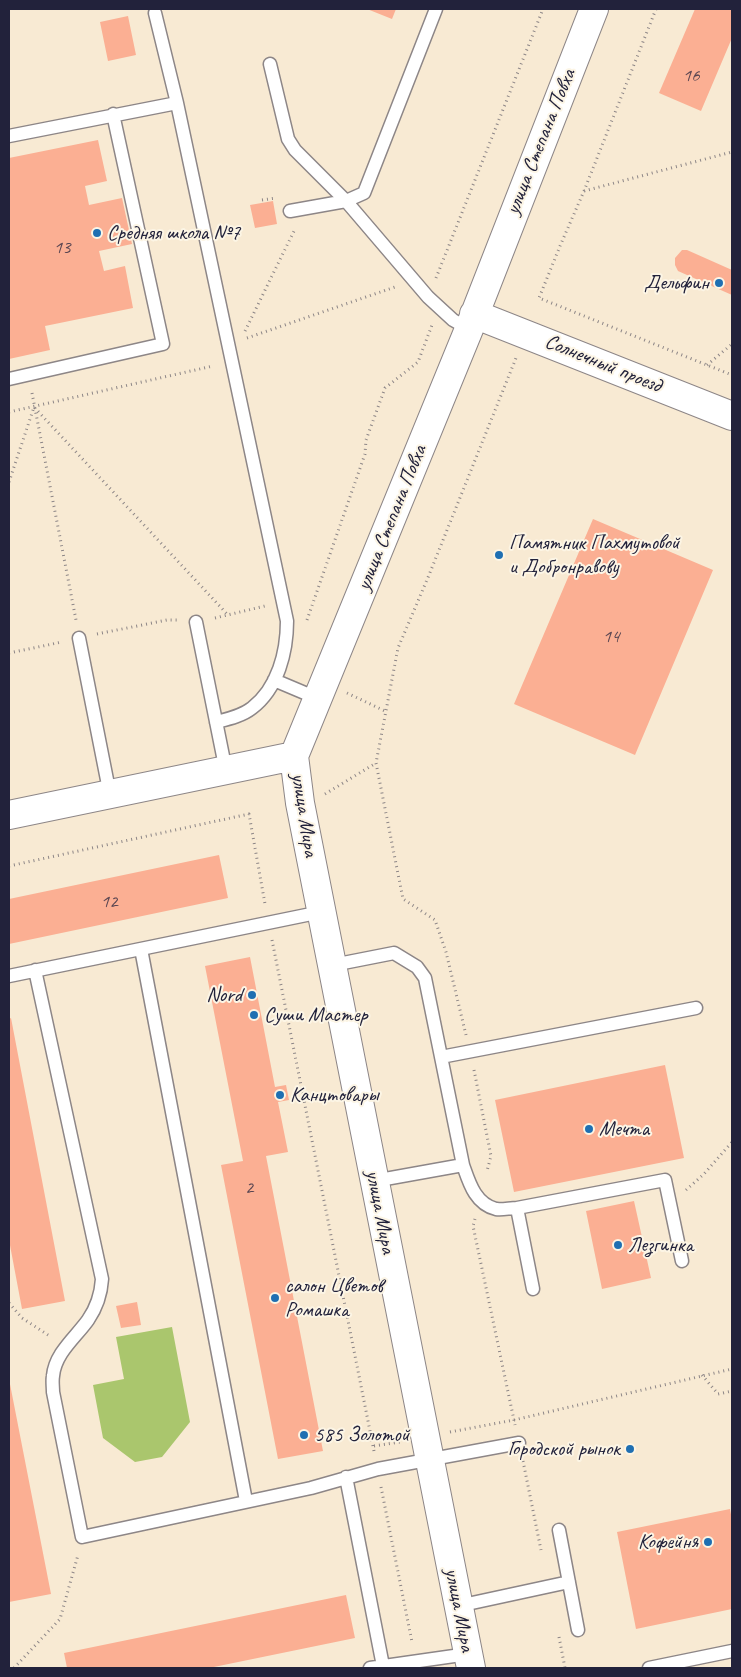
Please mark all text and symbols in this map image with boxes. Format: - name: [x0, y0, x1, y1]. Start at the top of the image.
- house number: 16: [682, 65, 700, 87]
- street label: улица Степана Повха: [500, 66, 582, 218]
- place label: Средняя школа №7: [107, 220, 240, 246]
- marker: Средняя школа №7: [91, 227, 103, 239]
- house number: 13: [53, 237, 71, 259]
- place label: Дельфин: [644, 270, 709, 296]
- marker: Дельфин: [713, 277, 725, 289]
- street label: Солнечный проезд: [541, 329, 665, 399]
- street label: улица Степана Повха: [351, 442, 433, 594]
- place label: Памятник Пахмутовой и Добронравову: [509, 530, 679, 580]
- marker: Памятник Пахмутовой и Добронравову: [493, 549, 505, 561]
- house number: 14: [602, 626, 620, 648]
- street label: улица Мира: [285, 771, 323, 859]
- house number: 12: [100, 891, 118, 913]
- place label: Nord: [206, 982, 242, 1008]
- marker: Nord: [246, 989, 258, 1001]
- place label: Суши Мастер: [264, 1002, 367, 1028]
- marker: Суши Мастер: [248, 1009, 260, 1021]
- place label: Канцтовары: [290, 1082, 379, 1108]
- marker: Канцтовары: [274, 1089, 286, 1101]
- place label: Мечта: [599, 1116, 649, 1142]
- marker: Мечта: [583, 1123, 595, 1135]
- street label: улица Мира: [360, 1168, 400, 1256]
- house number: 2: [245, 1177, 253, 1199]
- place label: Лезгинка: [628, 1232, 693, 1258]
- marker: Лезгинка: [612, 1239, 624, 1251]
- place label: салон Цветов Ромашка: [285, 1273, 383, 1323]
- marker: салон Цветов Ромашка: [269, 1292, 281, 1304]
- place label: 585 Золотой: [314, 1422, 410, 1448]
- marker: 585 Золотой: [298, 1429, 310, 1441]
- place label: Городской рынок: [508, 1436, 620, 1462]
- marker: Городской рынок: [624, 1443, 636, 1455]
- place label: Кофейня: [638, 1529, 698, 1555]
- marker: Кофейня: [702, 1536, 714, 1548]
- street label: улица Мира: [439, 1566, 479, 1654]

